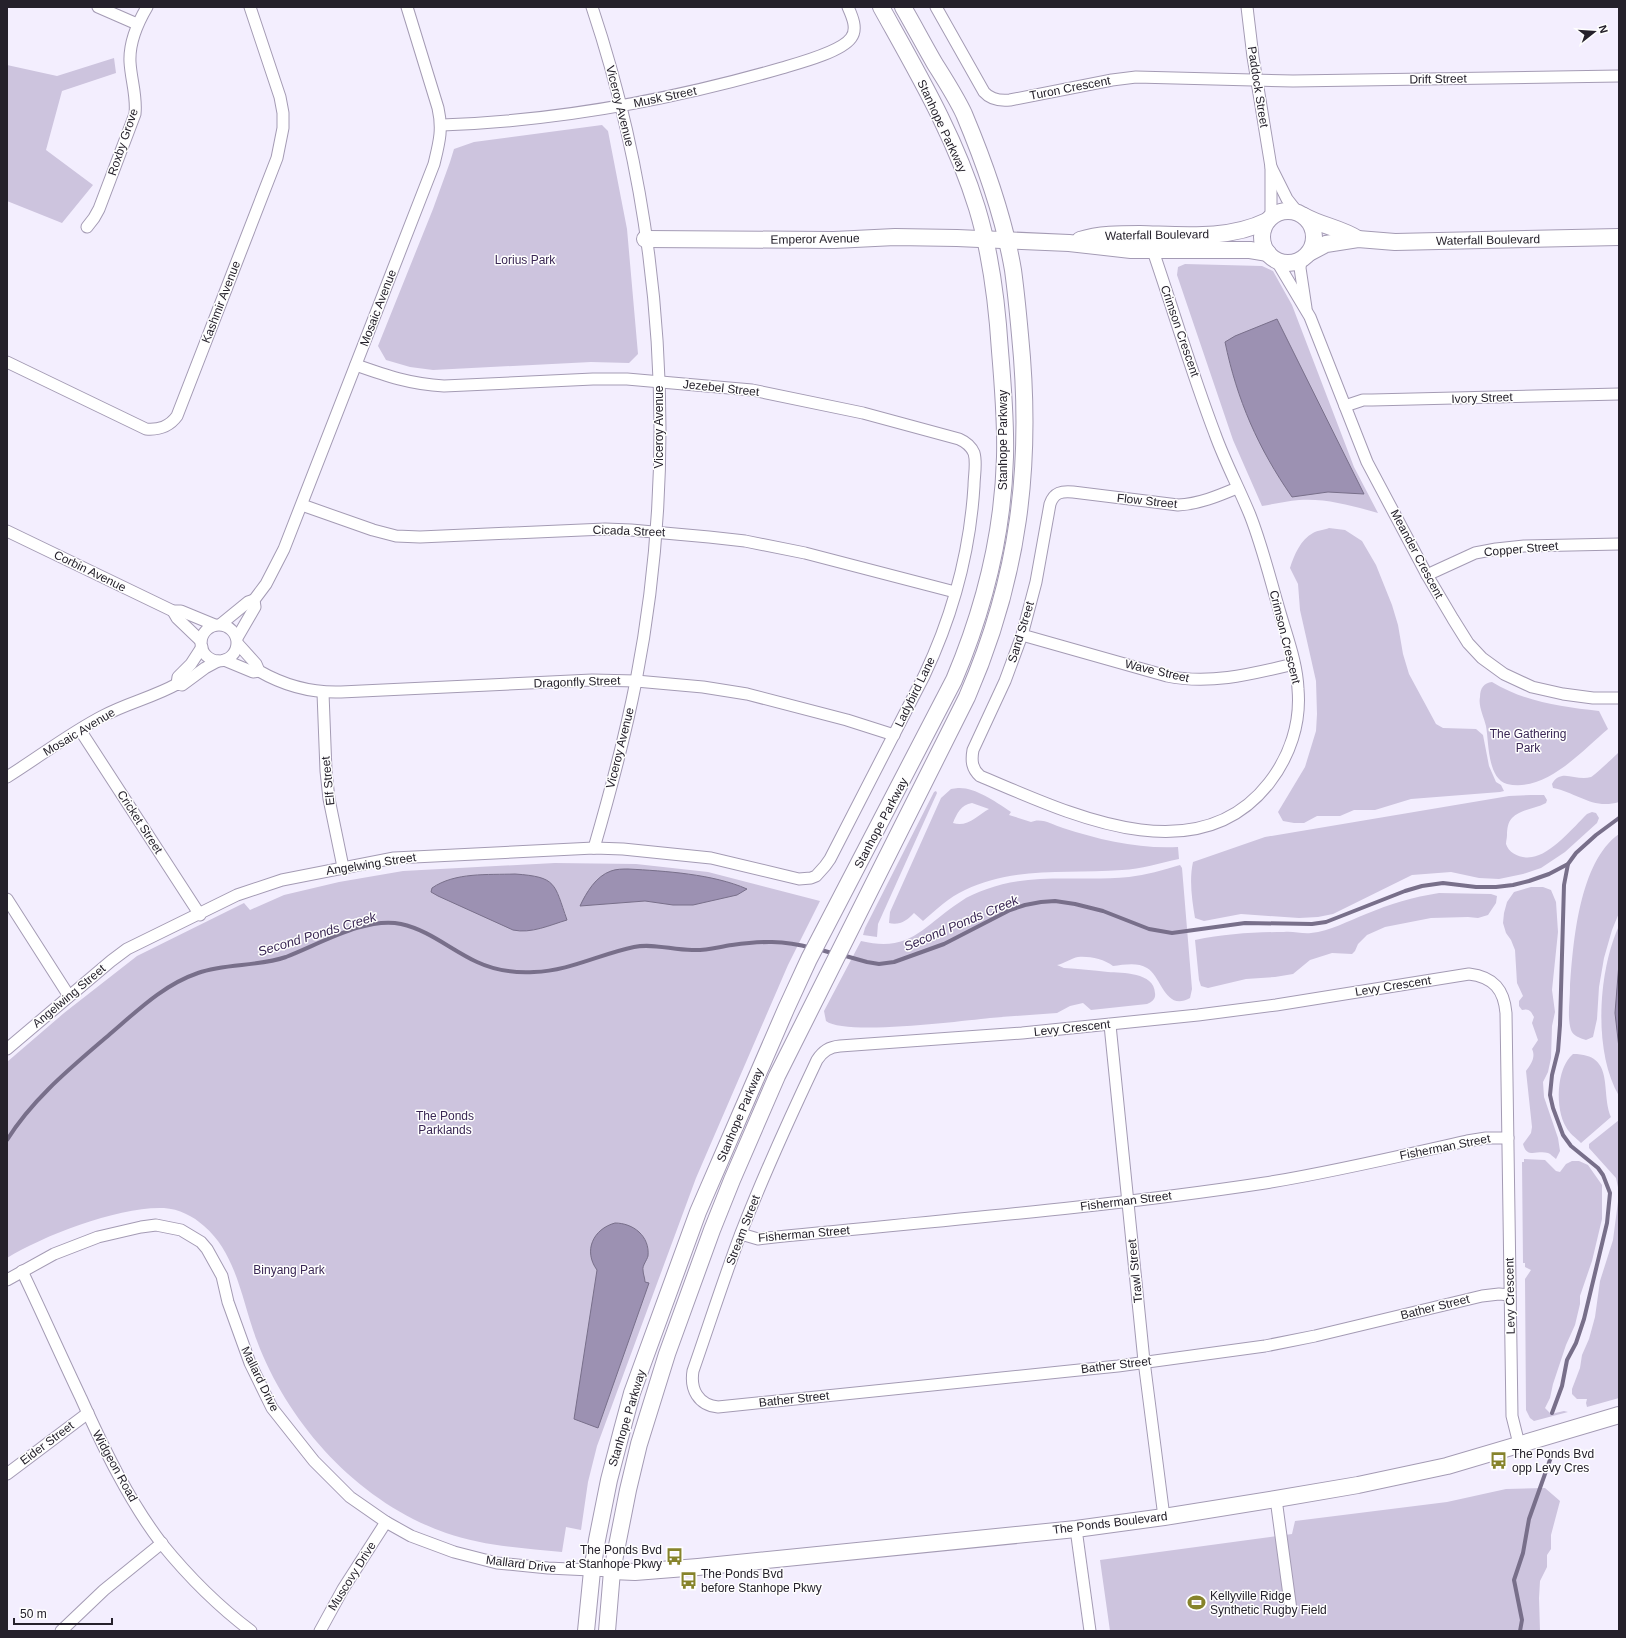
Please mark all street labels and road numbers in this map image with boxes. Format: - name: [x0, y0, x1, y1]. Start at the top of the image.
- street label: Paddock Street: [1245, 45, 1271, 129]
- street label: Viceroy Avenue: [603, 64, 637, 148]
- street label: Drift Street: [1409, 71, 1467, 86]
- street label: Turon Crescent: [1028, 73, 1112, 103]
- street label: Stanhope Parkway: [914, 77, 970, 175]
- street label: Musk Street: [632, 83, 698, 111]
- street label: Roxby Grove: [105, 106, 141, 177]
- street label: Waterfall Boulevard: [1105, 227, 1209, 243]
- street label: Emperor Avenue: [770, 231, 860, 247]
- street label: Waterfall Boulevard: [1436, 232, 1540, 248]
- street label: Kashmir Avenue: [199, 259, 243, 345]
- street label: Mosaic Avenue: [357, 267, 399, 348]
- street label: Crimson Crescent: [1158, 283, 1202, 379]
- street label: Jezebel Street: [682, 377, 761, 399]
- street label: Viceroy Avenue: [652, 385, 666, 468]
- street label: Stanhope Parkway: [996, 390, 1010, 490]
- street label: Ivory Street: [1451, 390, 1514, 406]
- street label: Flow Street: [1116, 491, 1179, 511]
- street label: Meander Crescent: [1388, 507, 1447, 601]
- street label: Cicada Street: [592, 523, 666, 539]
- street label: Copper Street: [1483, 539, 1559, 559]
- street label: Corbin Avenue: [52, 547, 129, 595]
- street label: Crimson Crescent: [1267, 589, 1304, 686]
- street label: Sand Street: [1005, 599, 1037, 664]
- street label: Ladybird Lane: [892, 654, 938, 729]
- street label: Wave Street: [1123, 657, 1191, 685]
- street label: Dragonfly Street: [533, 673, 621, 691]
- street label: Mosaic Avenue: [41, 705, 118, 759]
- street label: Viceroy Avenue: [603, 706, 637, 790]
- street label: Elf Street: [318, 755, 338, 806]
- street label: Stanhope Parkway: [851, 775, 911, 871]
- street label: Cricket Street: [114, 788, 166, 857]
- street label: Angelwing Street: [325, 850, 418, 878]
- street label: Angelwing Street: [30, 961, 109, 1031]
- street label: Levy Crescent: [1354, 973, 1433, 999]
- street label: Levy Crescent: [1033, 1017, 1112, 1039]
- street label: Stanhope Parkway: [714, 1066, 766, 1164]
- street label: Fisherman Street: [1398, 1131, 1492, 1163]
- street label: Fisherman Street: [1079, 1188, 1173, 1214]
- street label: Stream Street: [723, 1192, 763, 1267]
- street label: Fisherman Street: [758, 1223, 851, 1245]
- street label: Trawl Street: [1125, 1238, 1145, 1304]
- street label: Levy Crescent: [1502, 1257, 1518, 1334]
- street label: Bather Street: [1399, 1291, 1472, 1322]
- street label: Mallard Drive: [238, 1344, 282, 1414]
- street label: Bather Street: [1080, 1354, 1153, 1376]
- street label: Stanhope Parkway: [606, 1368, 648, 1468]
- street label: Bather Street: [758, 1388, 831, 1410]
- street label: Eider Street: [17, 1418, 77, 1468]
- street label: Widgeon Road: [90, 1428, 140, 1504]
- street label: The Ponds Boulevard: [1052, 1509, 1168, 1537]
- street label: Muscovy Drive: [325, 1539, 379, 1613]
- street label: Mallard Drive: [485, 1553, 557, 1575]

